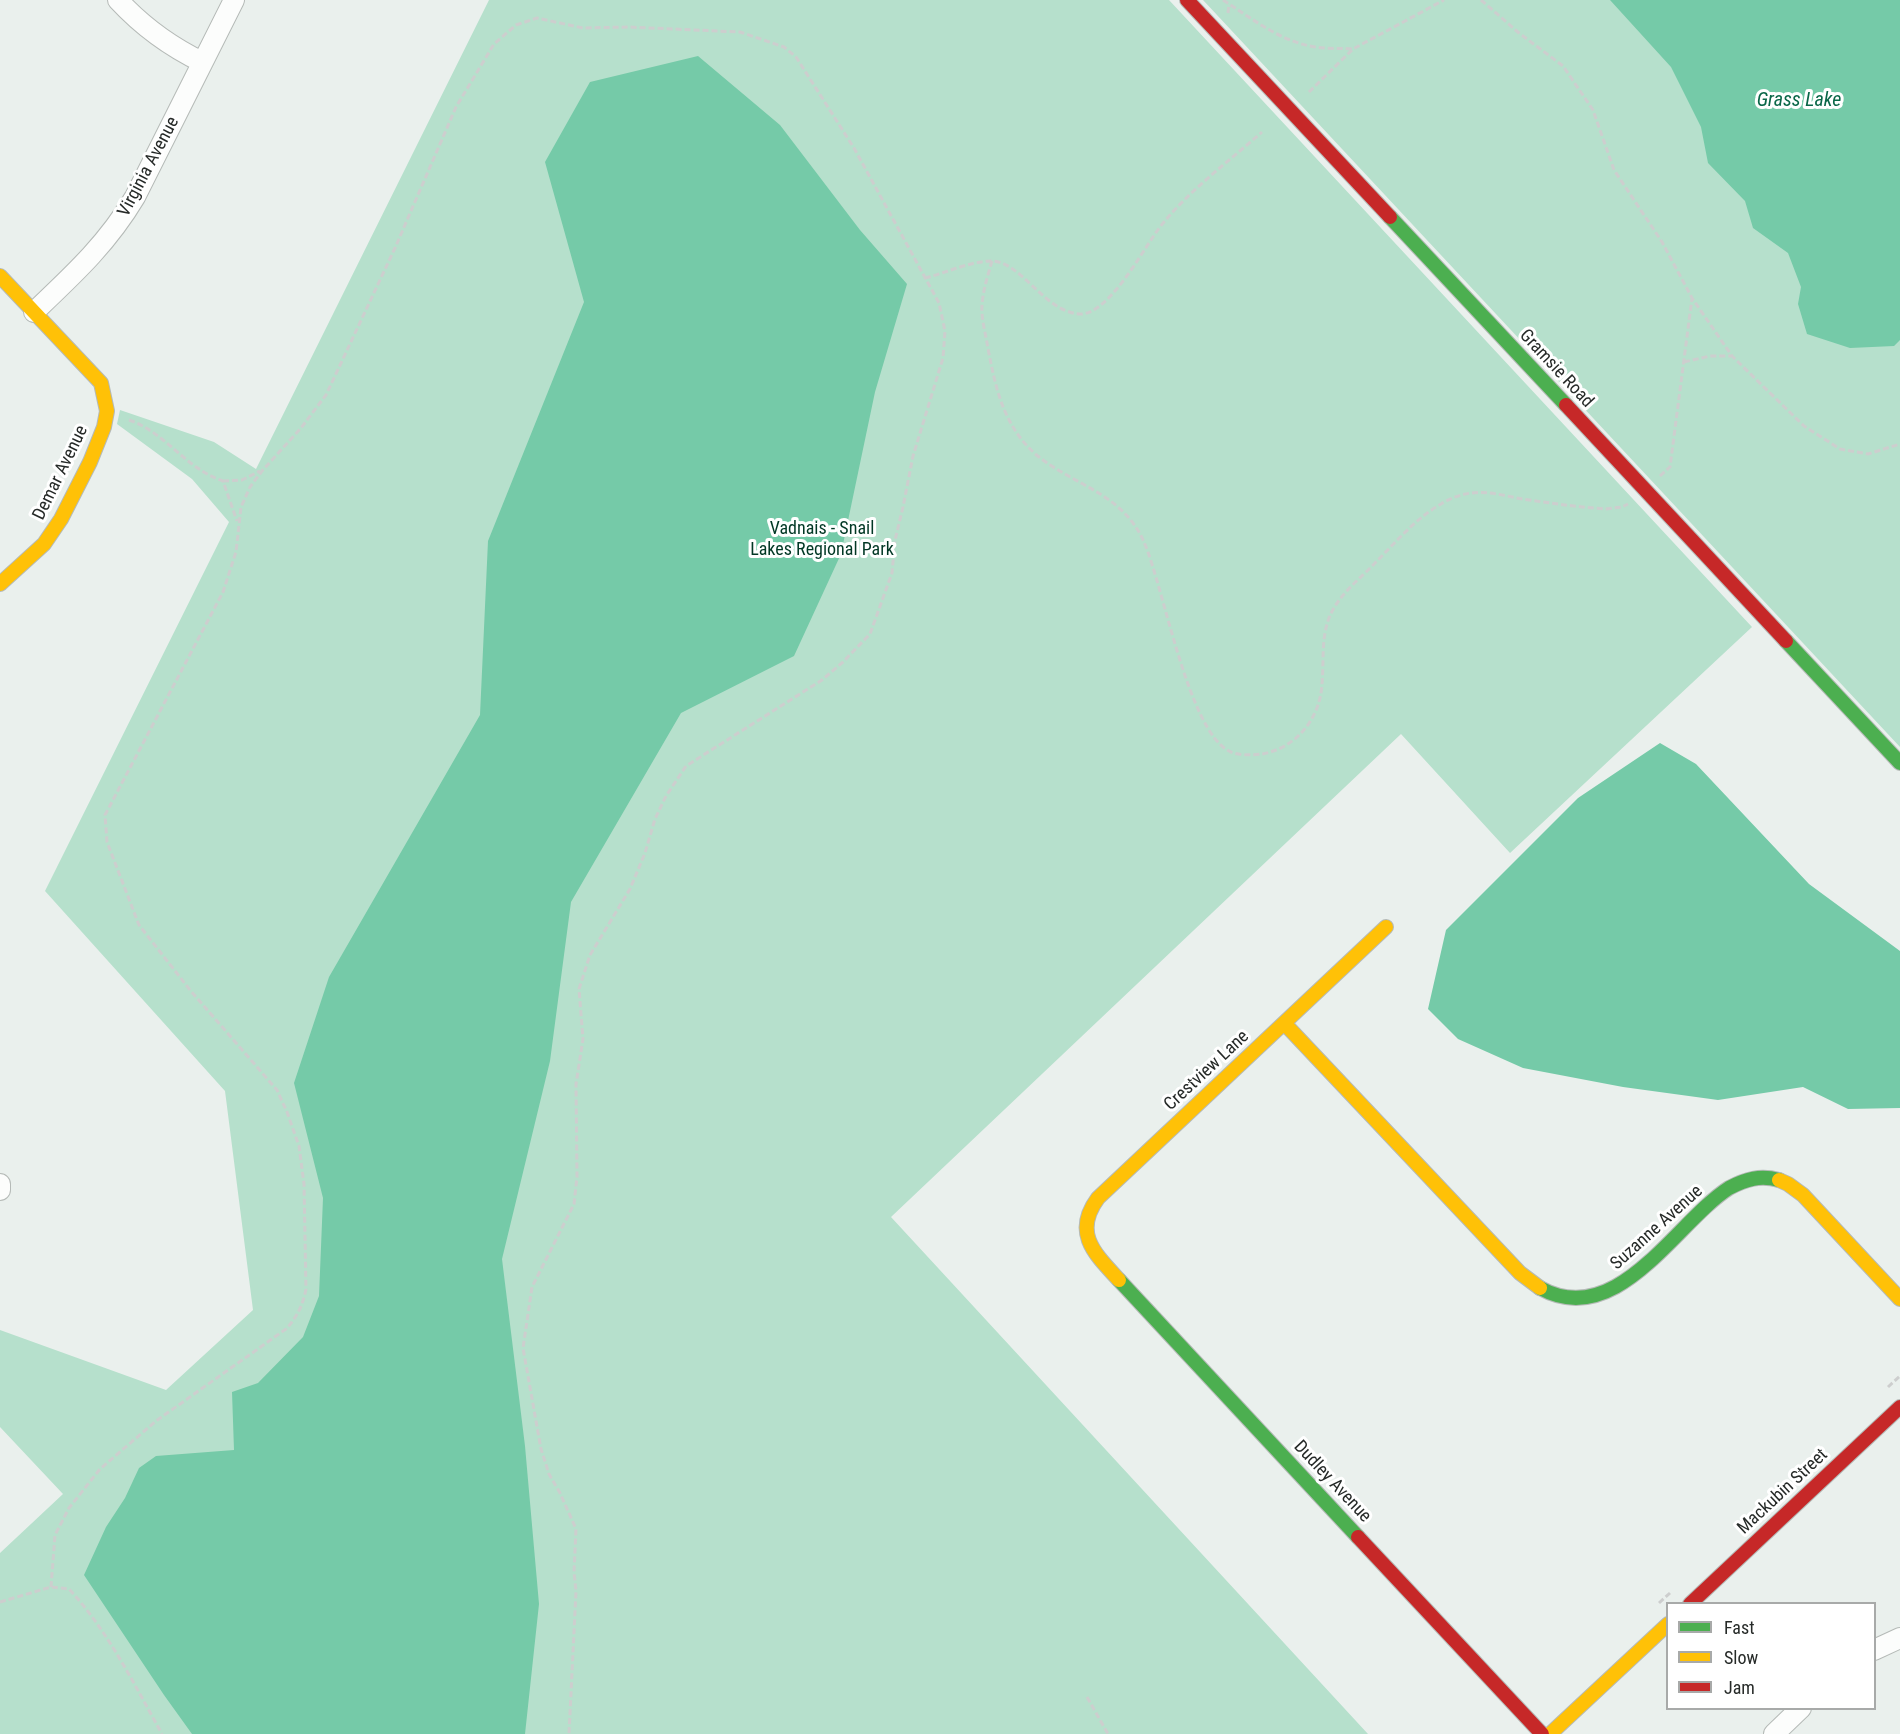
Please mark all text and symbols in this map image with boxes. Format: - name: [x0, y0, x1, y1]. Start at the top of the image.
- water label: Grass Lake: [1757, 89, 1841, 113]
- street label: Virginia Avenue: [114, 113, 184, 221]
- street label: Gramsie Road: [1514, 325, 1598, 413]
- street label: Demar Avenue: [29, 422, 93, 524]
- park label: Vadnais - Snail Lakes Regional Park: [750, 518, 894, 560]
- street label: Crestview Lane: [1160, 1026, 1254, 1116]
- street label: Suzanne Avenue: [1607, 1181, 1707, 1275]
- street label: Dudley Avenue: [1289, 1437, 1375, 1527]
- street label: Mackubin Street: [1733, 1445, 1833, 1539]
- legend: [1666, 1602, 1876, 1710]
- text: Fast: [1724, 1617, 1755, 1638]
- text: Slow: [1724, 1647, 1758, 1668]
- text: Jam: [1724, 1677, 1755, 1698]

